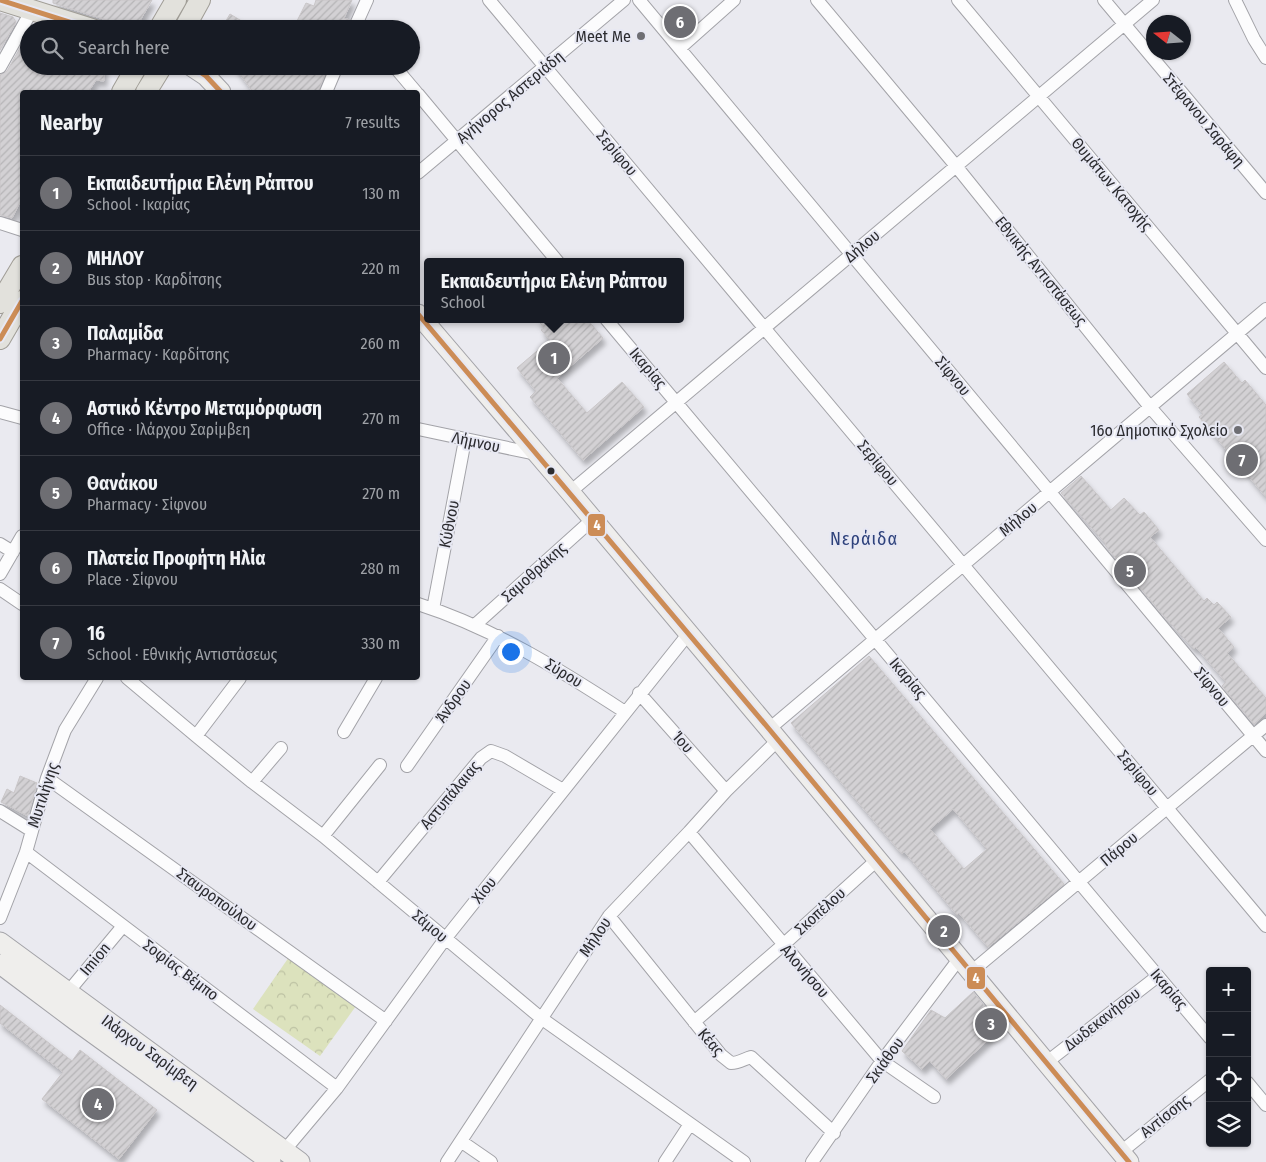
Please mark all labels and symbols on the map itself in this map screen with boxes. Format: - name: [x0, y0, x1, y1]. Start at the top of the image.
- pin: 6: [664, 3, 696, 41]
- north arrow: [1146, 15, 1191, 60]
- place label: Meet Me: [576, 27, 631, 46]
- marker: Meet Me: [635, 30, 647, 42]
- street label: Αγήνορος Αστεριάδη: [453, 47, 567, 147]
- street label: Στέφανου Σαράφη: [1159, 69, 1249, 171]
- street label: Σερίφου: [593, 126, 641, 180]
- street label: Θυμάτων Κατοχής: [1067, 134, 1157, 235]
- street label: Εθνικής Αντιστάσεως: [991, 212, 1091, 330]
- street label: Δήλου: [840, 226, 884, 266]
- pin: 1: [538, 339, 570, 377]
- street label: Ικαρίας: [625, 344, 671, 393]
- street label: Σίφνου: [931, 353, 975, 399]
- place label: 16o Δημοτικό Σχολείο: [1090, 421, 1228, 440]
- marker: 16o Δημοτικό Σχολείο: [1232, 424, 1244, 436]
- street label: Λήμνου: [450, 428, 502, 456]
- street label: Σερίφου: [854, 436, 902, 490]
- pin: 7: [1226, 441, 1258, 479]
- unlabelled marker: [546, 466, 556, 476]
- street label: Κύθνου: [435, 498, 463, 550]
- street label: Μήλου: [995, 498, 1041, 540]
- line badge: 4: [587, 513, 606, 537]
- text: 4: [593, 517, 601, 534]
- district label: Νεράιδα: [830, 528, 898, 550]
- street label: Σαμοθράκης: [498, 538, 570, 606]
- pin: 5: [1114, 552, 1146, 590]
- your location: [498, 639, 524, 665]
- street label: Σύρου: [542, 654, 586, 692]
- street label: Ικαρίας: [885, 654, 931, 703]
- street label: Σίφνου: [1190, 664, 1234, 710]
- street label: Άνδρου: [431, 675, 475, 727]
- street label: Ίου: [668, 727, 698, 757]
- street label: Σερίφου: [1114, 746, 1162, 800]
- street label: Αστυπάλαιας: [416, 757, 484, 833]
- street label: Μυτιλήνης: [24, 760, 63, 830]
- street label: Πάρου: [1096, 828, 1142, 870]
- street label: Σταυροπούλου: [173, 864, 261, 934]
- street label: Χίου: [468, 873, 500, 907]
- street label: Σκοπέλου: [791, 883, 849, 939]
- street label: Σάμου: [408, 906, 452, 946]
- pin: 2: [928, 912, 960, 950]
- street label: Μήλου: [575, 914, 615, 960]
- street label: Σοφίας Βέμπο: [139, 935, 223, 1005]
- street label: Imion: [76, 939, 114, 979]
- street label: Αλονήσου: [777, 940, 833, 1002]
- street label: Ικαρίας: [1146, 965, 1192, 1014]
- line badge: 4: [966, 966, 986, 990]
- text: 4: [972, 970, 980, 987]
- street label: Δωδεκανήσου: [1060, 983, 1144, 1055]
- pin: 3: [975, 1005, 1007, 1043]
- street label: Ιλάρχου Σαρίμβεη: [98, 1011, 202, 1093]
- street label: Κέας: [694, 1025, 728, 1060]
- street label: Σκιάθου: [862, 1033, 908, 1087]
- pin: 4: [82, 1085, 114, 1123]
- street label: Αντίσσης: [1136, 1090, 1194, 1142]

